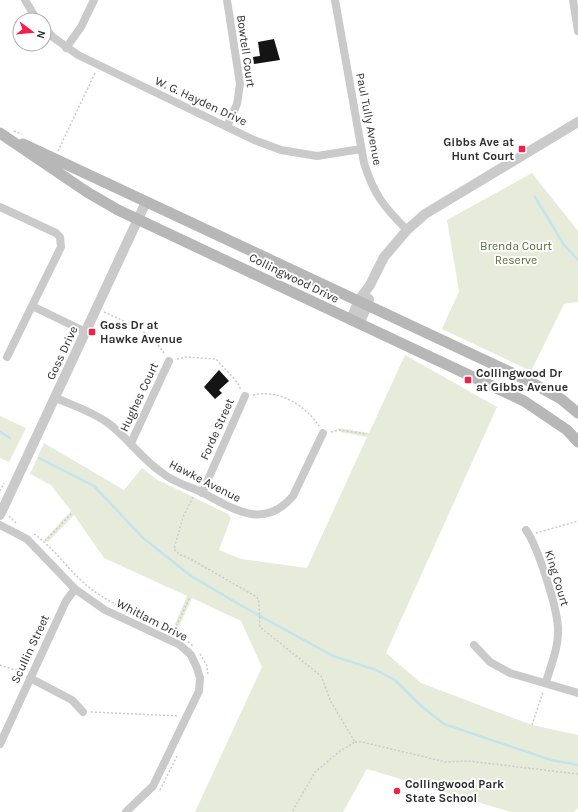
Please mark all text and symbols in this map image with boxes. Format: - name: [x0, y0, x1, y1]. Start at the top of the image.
- north arrow: [12, 12, 52, 52]
- street label: Bowtell Court: [234, 14, 258, 89]
- text: N: [34, 29, 48, 40]
- street label: Paul Tully Avenue: [353, 72, 385, 166]
- street label: W. G. Hayden Drive: [153, 74, 249, 128]
- place label: Gibbs Ave at Hunt Court: [443, 135, 514, 163]
- marker: Gibbs Ave at Hunt Court: [517, 144, 527, 154]
- park label: Brenda Court Reserve: [480, 239, 552, 267]
- street label: Collingwood Drive: [247, 250, 341, 306]
- place label: Goss Dr at Hawke Avenue: [100, 318, 182, 346]
- street label: Goss Drive: [43, 324, 81, 382]
- marker: Goss Dr at Hawke Avenue: [87, 327, 97, 337]
- street label: Hughes Court: [117, 360, 161, 434]
- place label: Collingwood Dr at Gibbs Avenue: [476, 366, 568, 394]
- marker: Collingwood Dr at Gibbs Avenue: [463, 375, 473, 385]
- street label: Forde Street: [197, 396, 237, 462]
- street label: Hawke Avenue: [167, 457, 243, 505]
- street label: King Court: [542, 548, 572, 608]
- street label: Whitlam Drive: [114, 596, 190, 644]
- street label: Scullin Street: [8, 612, 52, 686]
- place label: Collingwood Park State School: [405, 777, 504, 805]
- marker: Collingwood Park State School: [392, 786, 402, 796]

